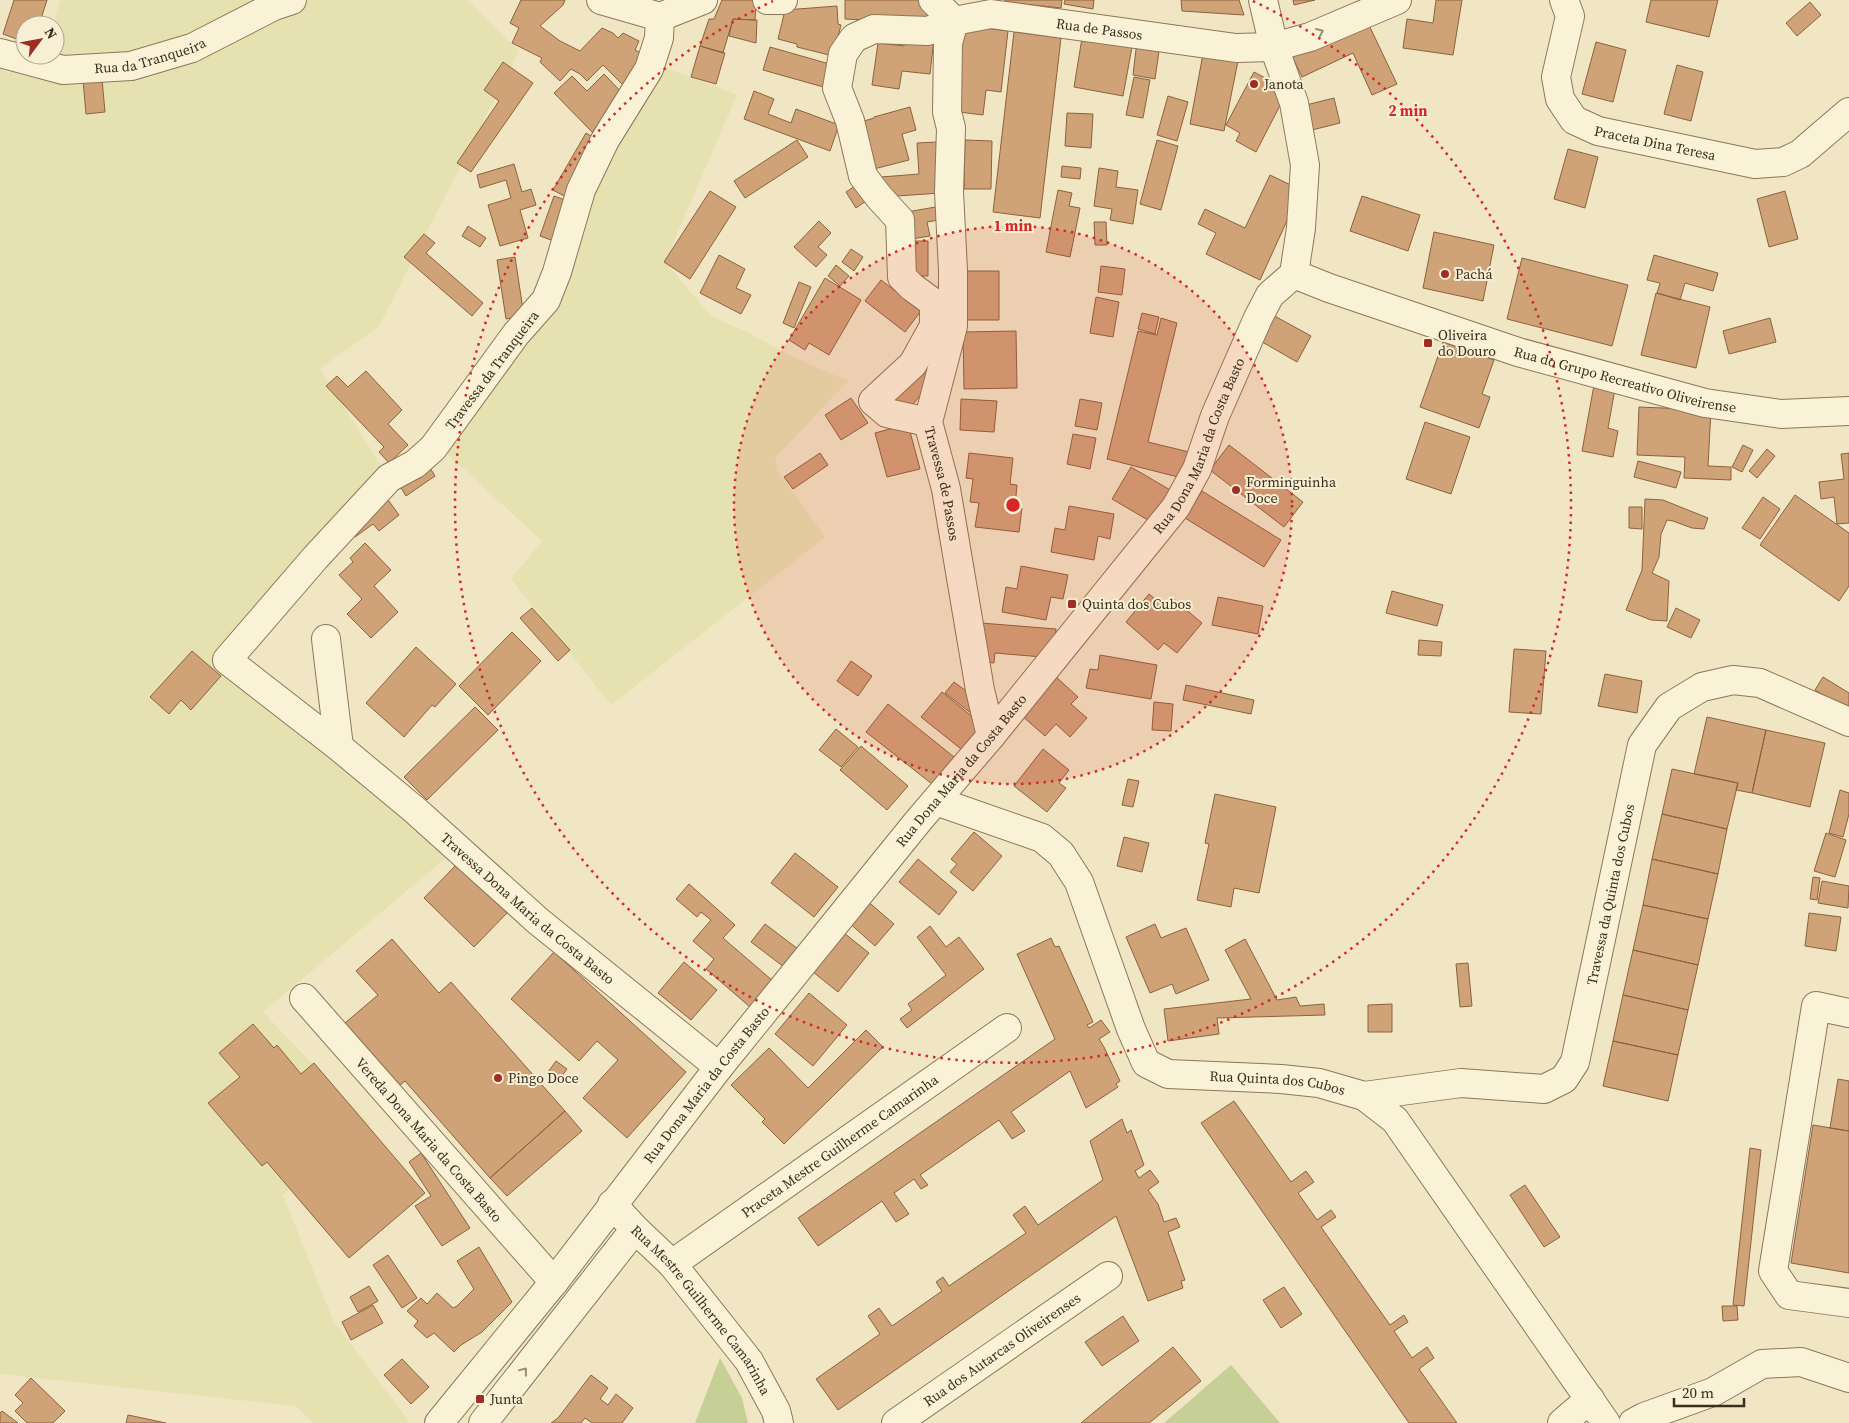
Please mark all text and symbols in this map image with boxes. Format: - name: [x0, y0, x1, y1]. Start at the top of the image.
- street label: Rua de Passos: [1055, 13, 1144, 45]
- north arrow: [15, 15, 65, 65]
- text: N: [40, 23, 62, 43]
- one-way arrow: [1316, 28, 1324, 38]
- street label: Rua da Tranqueira: [94, 32, 210, 78]
- place label: Janota: [1263, 74, 1305, 94]
- marker: Janota: [1248, 78, 1260, 90]
- text: 2 min: [1389, 100, 1427, 121]
- street label: Praceta Dina Teresa: [1593, 121, 1718, 166]
- text: 1 min: [994, 215, 1032, 236]
- place label: Pachá: [1455, 264, 1493, 284]
- marker: Pachá: [1439, 268, 1451, 280]
- street label: Travessa da Tranqueira: [441, 306, 544, 434]
- place label: Oliveira do Douro: [1438, 325, 1496, 361]
- marker: Oliveira do Douro: [1422, 337, 1434, 349]
- street label: Rua do Grupo Recreativo Oliveirense: [1512, 341, 1738, 417]
- street label: Rua Dona Maria da Costa Basto: [1148, 354, 1250, 538]
- street label: Travessa de Passos: [920, 424, 965, 542]
- place label: Forminguinha Doce: [1246, 472, 1337, 508]
- marker: Forminguinha Doce: [1230, 484, 1242, 496]
- centre of rings: [1004, 496, 1022, 514]
- place label: Quinta dos Cubos: [1082, 594, 1191, 614]
- marker: Quinta dos Cubos: [1066, 598, 1078, 610]
- street label: Rua Dona Maria da Costa Basto: [891, 689, 1031, 851]
- street label: Travessa da Quinta dos Cubos: [1582, 802, 1639, 987]
- street label: Travessa Dona Maria da Costa Basto: [436, 828, 619, 989]
- street label: Rua Dona Maria da Costa Basto: [639, 1002, 774, 1168]
- street label: Vereda Dona Maria da Costa Basto: [351, 1053, 507, 1227]
- street label: Rua Quinta dos Cubos: [1209, 1066, 1348, 1100]
- place label: Pingo Doce: [508, 1068, 579, 1088]
- street label: Praceta Mestre Guilherme Camarinha: [737, 1069, 943, 1222]
- marker: Pingo Doce: [492, 1072, 504, 1084]
- street label: Rua Mestre Guilherme Camarinha: [627, 1220, 776, 1399]
- street label: Rua dos Autarcas Oliveirenses: [919, 1288, 1085, 1411]
- one-way arrow: [518, 1367, 527, 1377]
- scale bar: [1674, 1376, 1744, 1408]
- text: 20 m: [1682, 1382, 1714, 1403]
- place label: Junta: [489, 1389, 524, 1409]
- marker: Junta: [474, 1393, 486, 1405]

